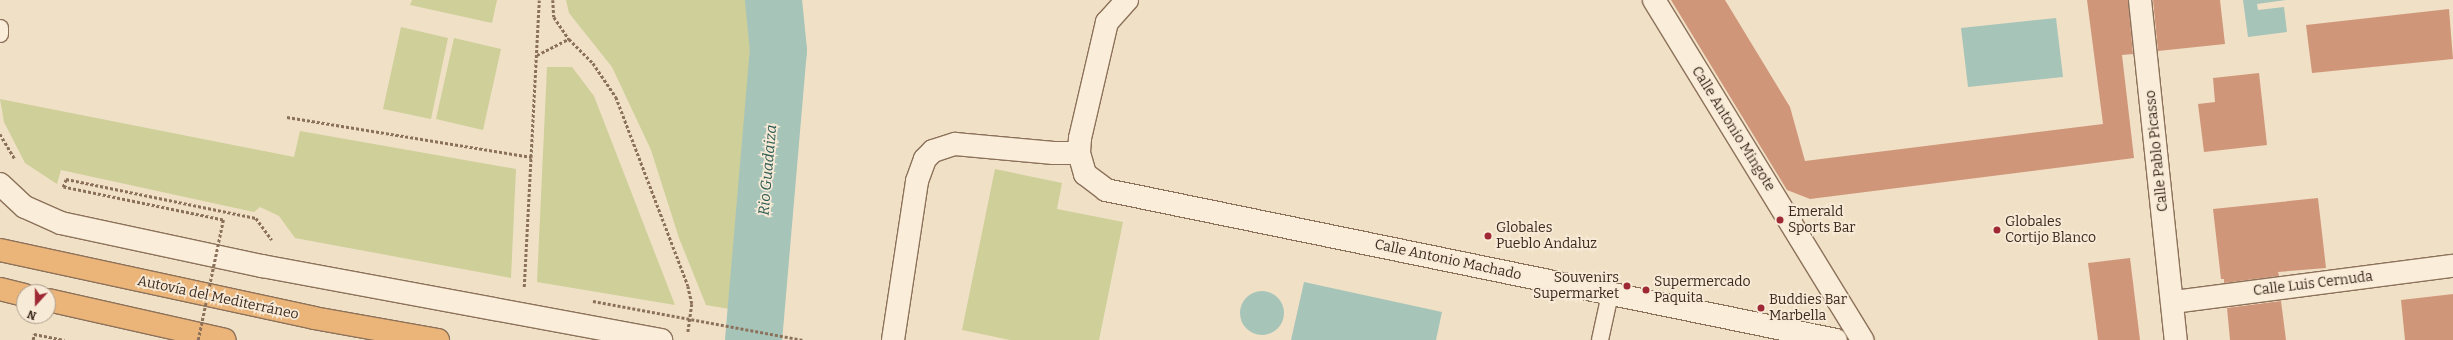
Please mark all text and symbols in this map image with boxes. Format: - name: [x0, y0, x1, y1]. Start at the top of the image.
- street label: Calle Antonio Mingote: [1688, 63, 1778, 195]
- street label: Calle Pablo Picasso: [2142, 89, 2172, 213]
- water label: Rio Guadaiza: [755, 124, 781, 216]
- place label: Emerald Sports Bar: [1788, 204, 1856, 236]
- place label: Globales Cortijo Blanco: [2005, 214, 2096, 246]
- marker: Emerald Sports Bar: [1775, 215, 1785, 225]
- place label: Globales Pueblo Andaluz: [1496, 220, 1597, 252]
- marker: Globales Cortijo Blanco: [1992, 225, 2002, 235]
- marker: Globales Pueblo Andaluz: [1483, 231, 1493, 241]
- street label: Calle Antonio Machado: [1373, 236, 1523, 284]
- street label: Calle Luis Cernuda: [2252, 268, 2374, 300]
- place label: Souvenirs Supermarket: [1533, 270, 1619, 302]
- street label: Autovía del Mediterráneo: [136, 273, 300, 323]
- place label: Supermercado Paquita: [1654, 274, 1751, 306]
- marker: Souvenirs Supermarket: [1622, 281, 1632, 291]
- north arrow: [16, 284, 56, 324]
- marker: Supermercado Paquita: [1641, 285, 1651, 295]
- place label: Buddies Bar Marbella: [1769, 292, 1847, 324]
- marker: Buddies Bar Marbella: [1756, 303, 1766, 313]
- text: N: [26, 307, 38, 322]

